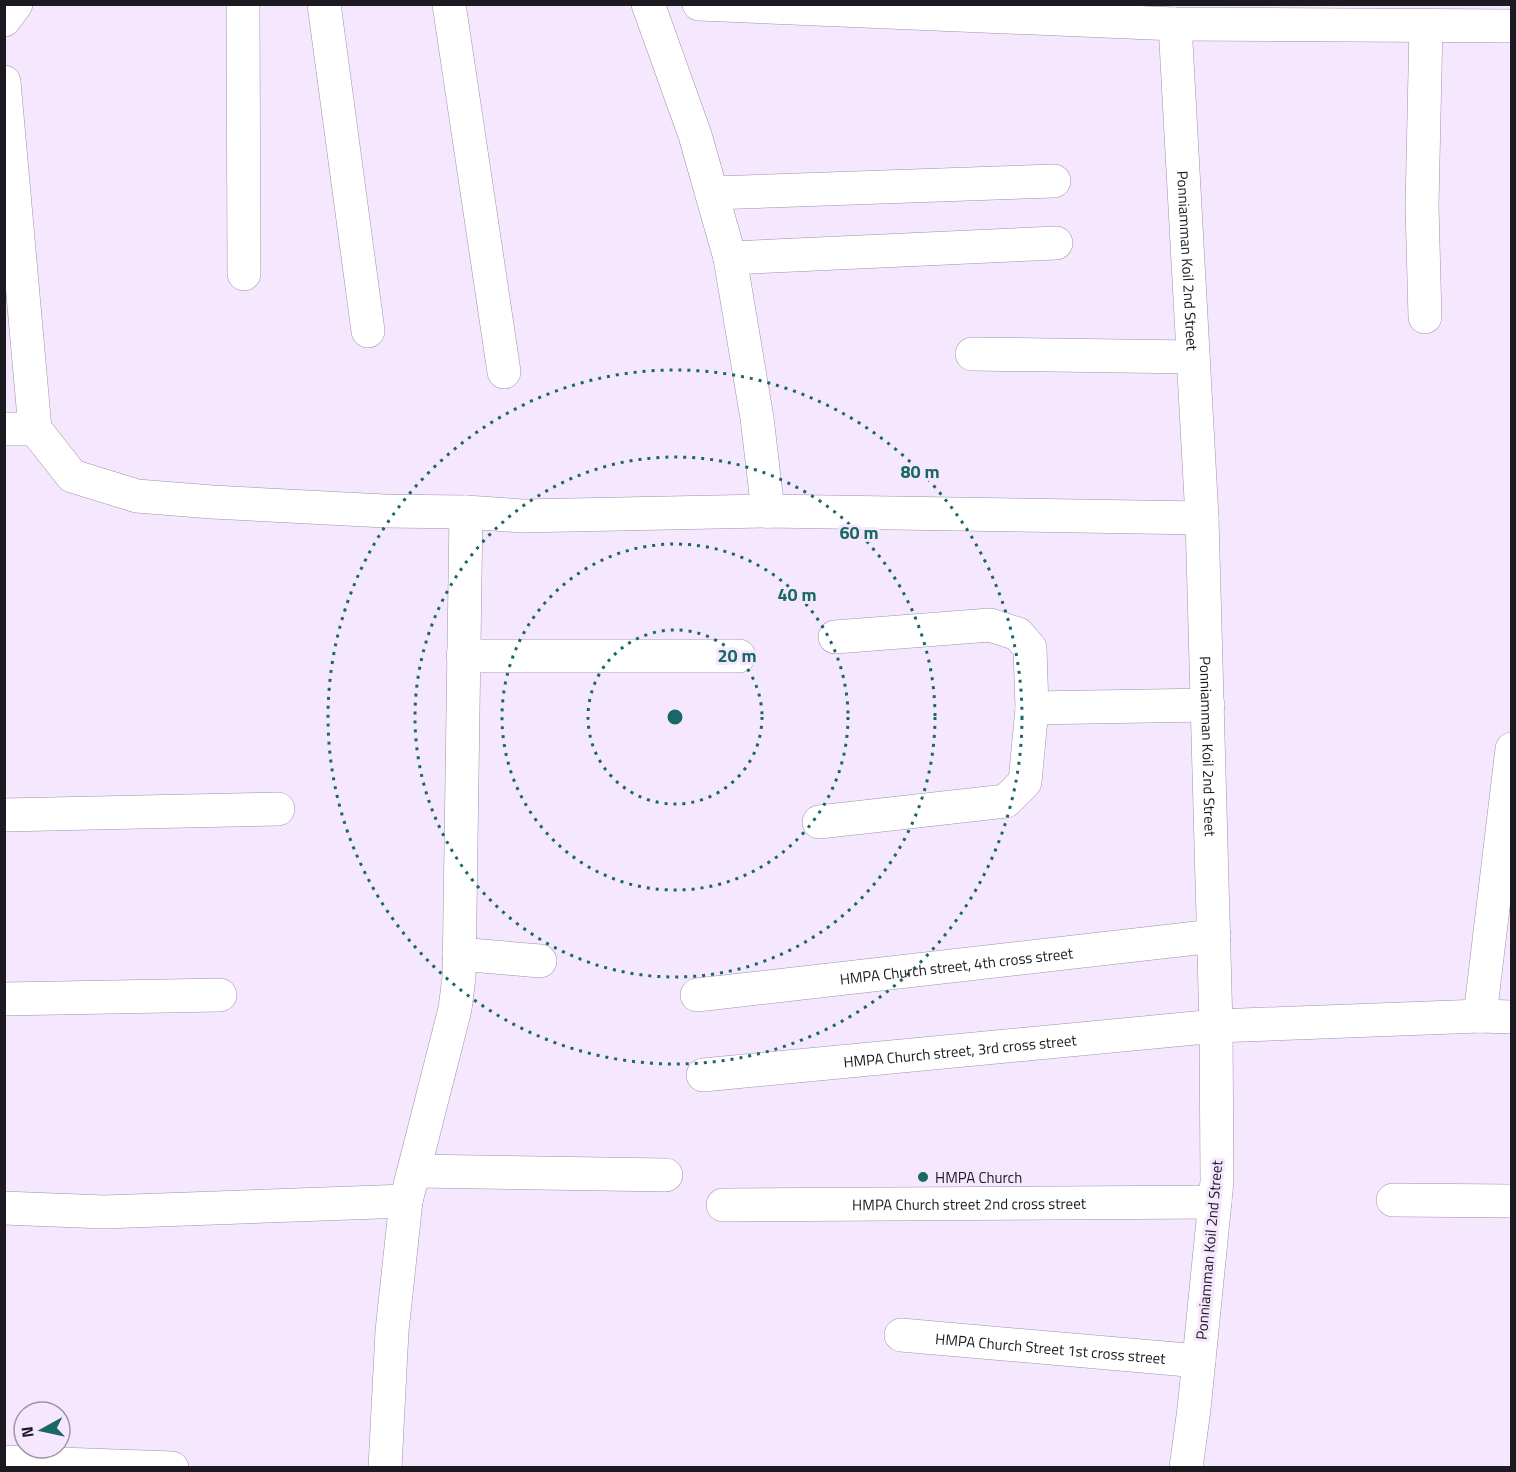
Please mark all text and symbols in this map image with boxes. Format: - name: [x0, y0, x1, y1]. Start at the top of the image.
- street label: Ponniamman Koil 2nd Street: [1172, 170, 1204, 352]
- text: 80 m: [900, 458, 940, 485]
- text: 60 m: [839, 519, 879, 546]
- text: 40 m: [777, 581, 817, 608]
- text: 20 m: [717, 642, 757, 669]
- street label: Ponniamman Koil 2nd Street: [1194, 656, 1222, 837]
- centre of rings: [665, 707, 685, 727]
- street label: HMPA Church street, 4th cross street: [839, 941, 1075, 990]
- street label: HMPA Church street, 3rd cross street: [842, 1028, 1078, 1073]
- street label: Ponniamman Koil 2nd Street: [1190, 1158, 1228, 1341]
- place label: HMPA Church: [935, 1166, 1022, 1189]
- marker: HMPA Church: [916, 1170, 930, 1184]
- street label: HMPA Church street 2nd cross street: [852, 1191, 1087, 1216]
- street label: HMPA Church Street 1st cross street: [934, 1327, 1167, 1370]
- north arrow: [12, 1400, 72, 1460]
- text: N: [14, 1425, 40, 1439]

